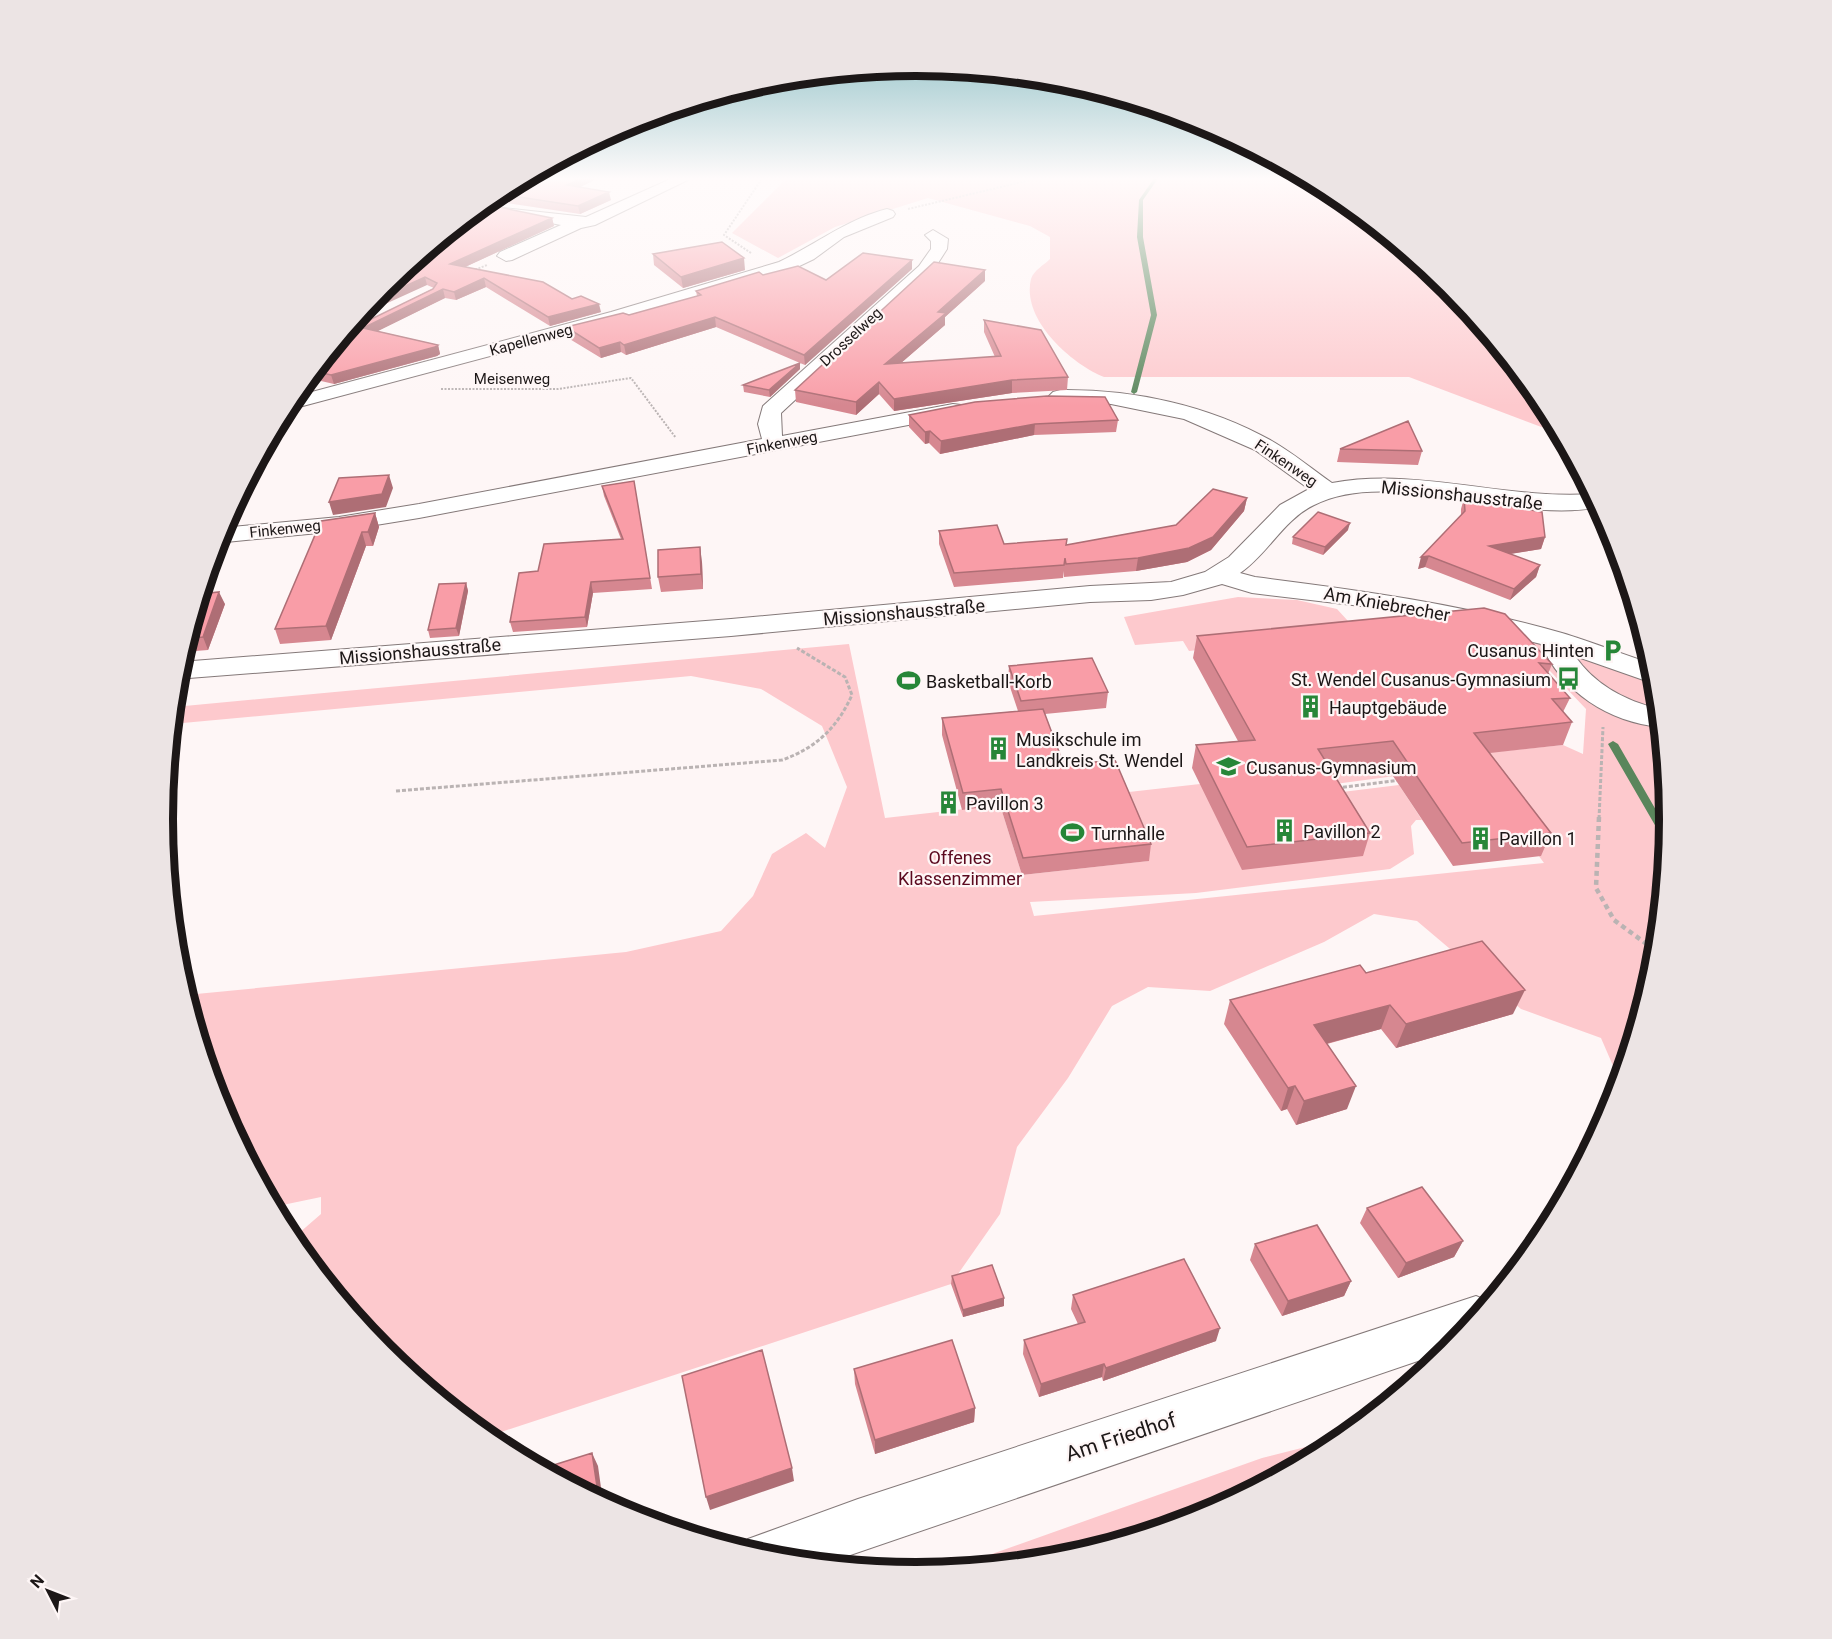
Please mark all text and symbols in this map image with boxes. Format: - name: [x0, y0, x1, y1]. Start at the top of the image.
- street label: Drosselweg: [816, 304, 886, 370]
- street label: Kapellenweg: [488, 320, 574, 360]
- street label: Meisenweg: [474, 370, 550, 388]
- street label: Finkenweg: [745, 427, 819, 459]
- street label: Finkenweg: [1251, 436, 1321, 490]
- street label: Missionshausstraße: [1380, 476, 1544, 514]
- street label: Finkenweg: [248, 516, 322, 542]
- street label: Am Kniebrecher: [1322, 583, 1452, 625]
- street label: Missionshausstraße: [822, 594, 986, 630]
- street label: Missionshausstraße: [338, 633, 502, 669]
- parking icon: Cusanus Hinten: [1599, 637, 1625, 663]
- place label: Cusanus Hinten: [1467, 640, 1594, 661]
- bus stop icon: St. Wendel Cusanus-Gymnasium: [1556, 666, 1582, 692]
- sports icon: Basketball-Korb: [895, 668, 921, 694]
- place label: St. Wendel Cusanus-Gymnasium: [1291, 669, 1551, 690]
- place label: Basketball-Korb: [926, 671, 1052, 692]
- building icon: Hauptgebäude: [1298, 694, 1324, 720]
- place label: Hauptgebäude: [1329, 697, 1447, 718]
- place label: Musikschule im Landkreis St. Wendel: [1016, 729, 1183, 771]
- building icon: Musikschule im Landkreis St. Wendel: [985, 736, 1011, 762]
- school or university icon: Cusanus-Gymnasium: [1215, 754, 1241, 780]
- place label: Cusanus-Gymnasium: [1246, 757, 1417, 778]
- building icon: Pavillon 3: [935, 790, 961, 816]
- place label: Pavillon 3: [966, 793, 1044, 814]
- building icon: Pavillon 2: [1272, 818, 1298, 844]
- sports icon: Turnhalle: [1060, 820, 1086, 846]
- place label: Pavillon 2: [1303, 821, 1381, 842]
- place label: Turnhalle: [1091, 823, 1165, 844]
- building icon: Pavillon 1: [1468, 825, 1494, 851]
- place label: Pavillon 1: [1499, 828, 1577, 849]
- park label: Offenes Klassenzimmer: [898, 847, 1022, 889]
- street label: Am Friedhof: [1063, 1408, 1180, 1466]
- north arrow: [18, 1561, 78, 1621]
- text: N: [26, 1571, 48, 1592]

